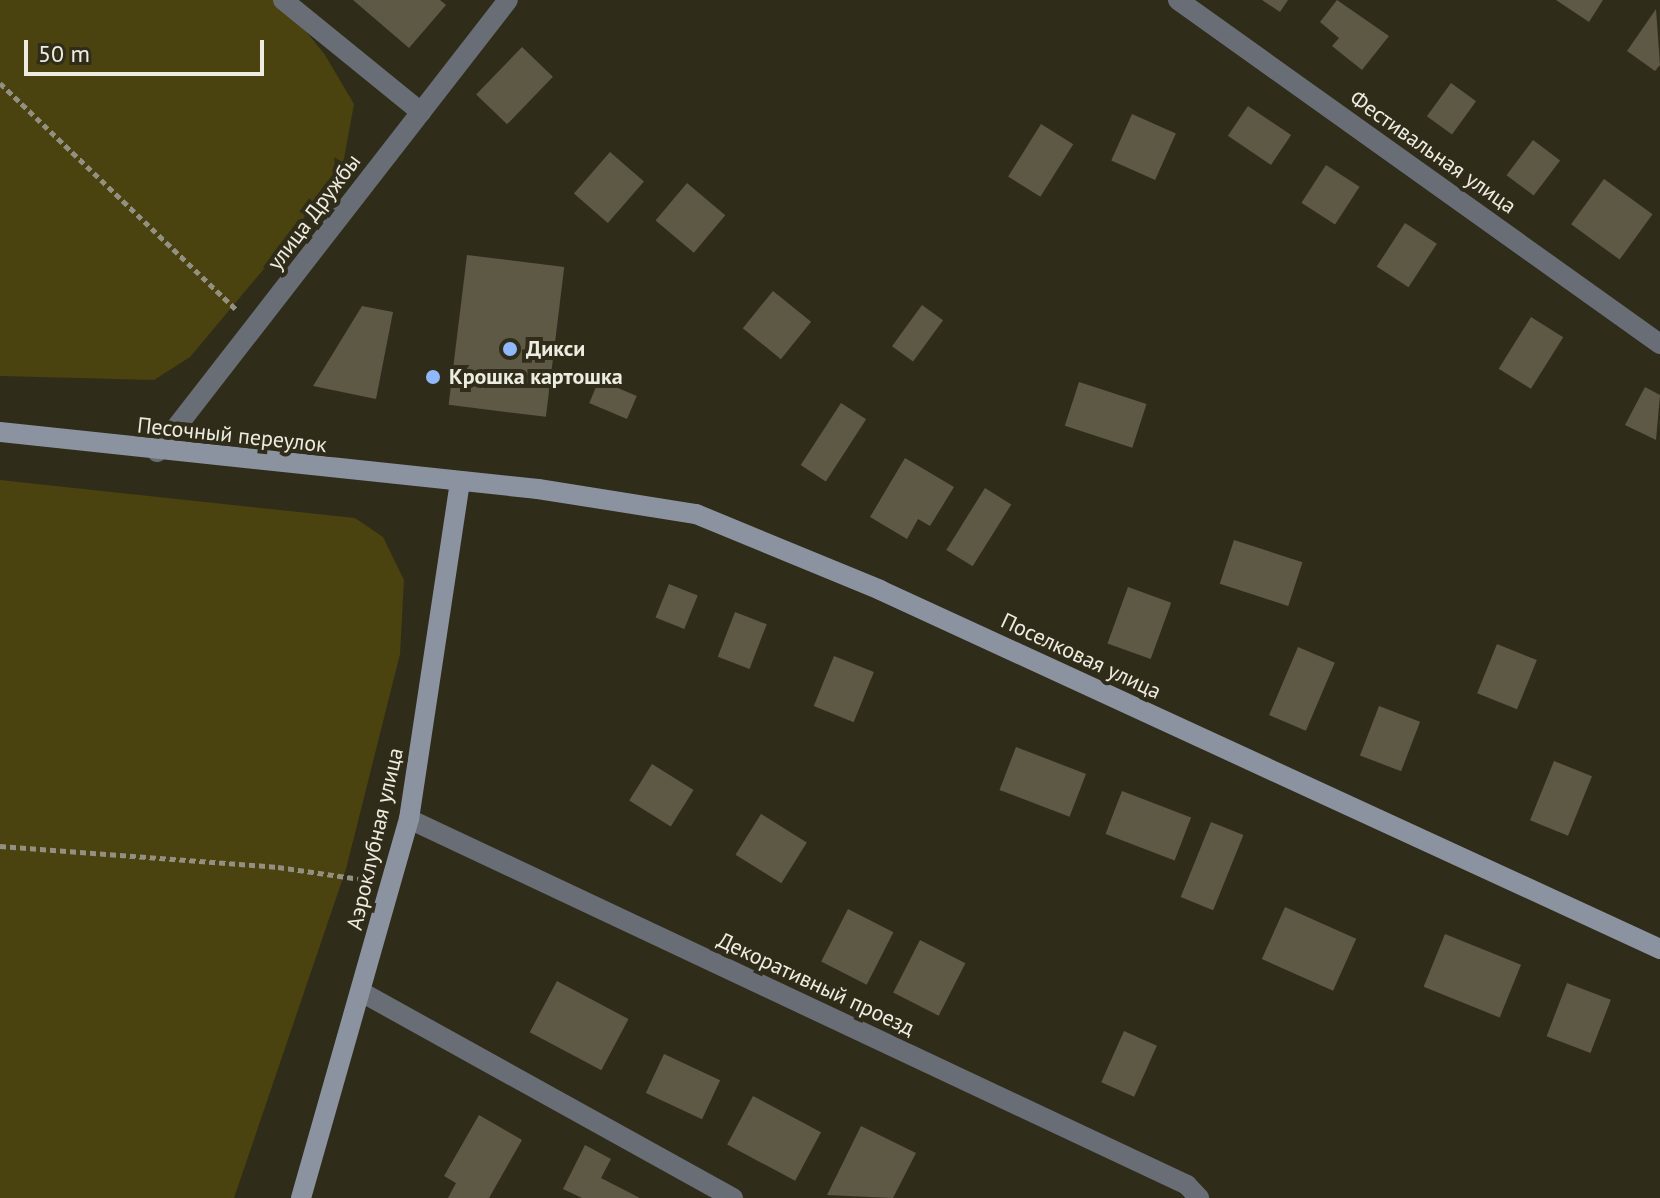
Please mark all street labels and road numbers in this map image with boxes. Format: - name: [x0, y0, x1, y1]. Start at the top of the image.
- street label: Фестивальная улица: [1345, 85, 1521, 219]
- street label: улица Дружбы: [262, 148, 366, 276]
- street label: Песочный переулок: [136, 412, 328, 458]
- street label: Поселковая улица: [997, 607, 1165, 705]
- street label: Аэроклубная улица: [341, 745, 409, 933]
- street label: Декоративный проезд: [713, 927, 919, 1041]

